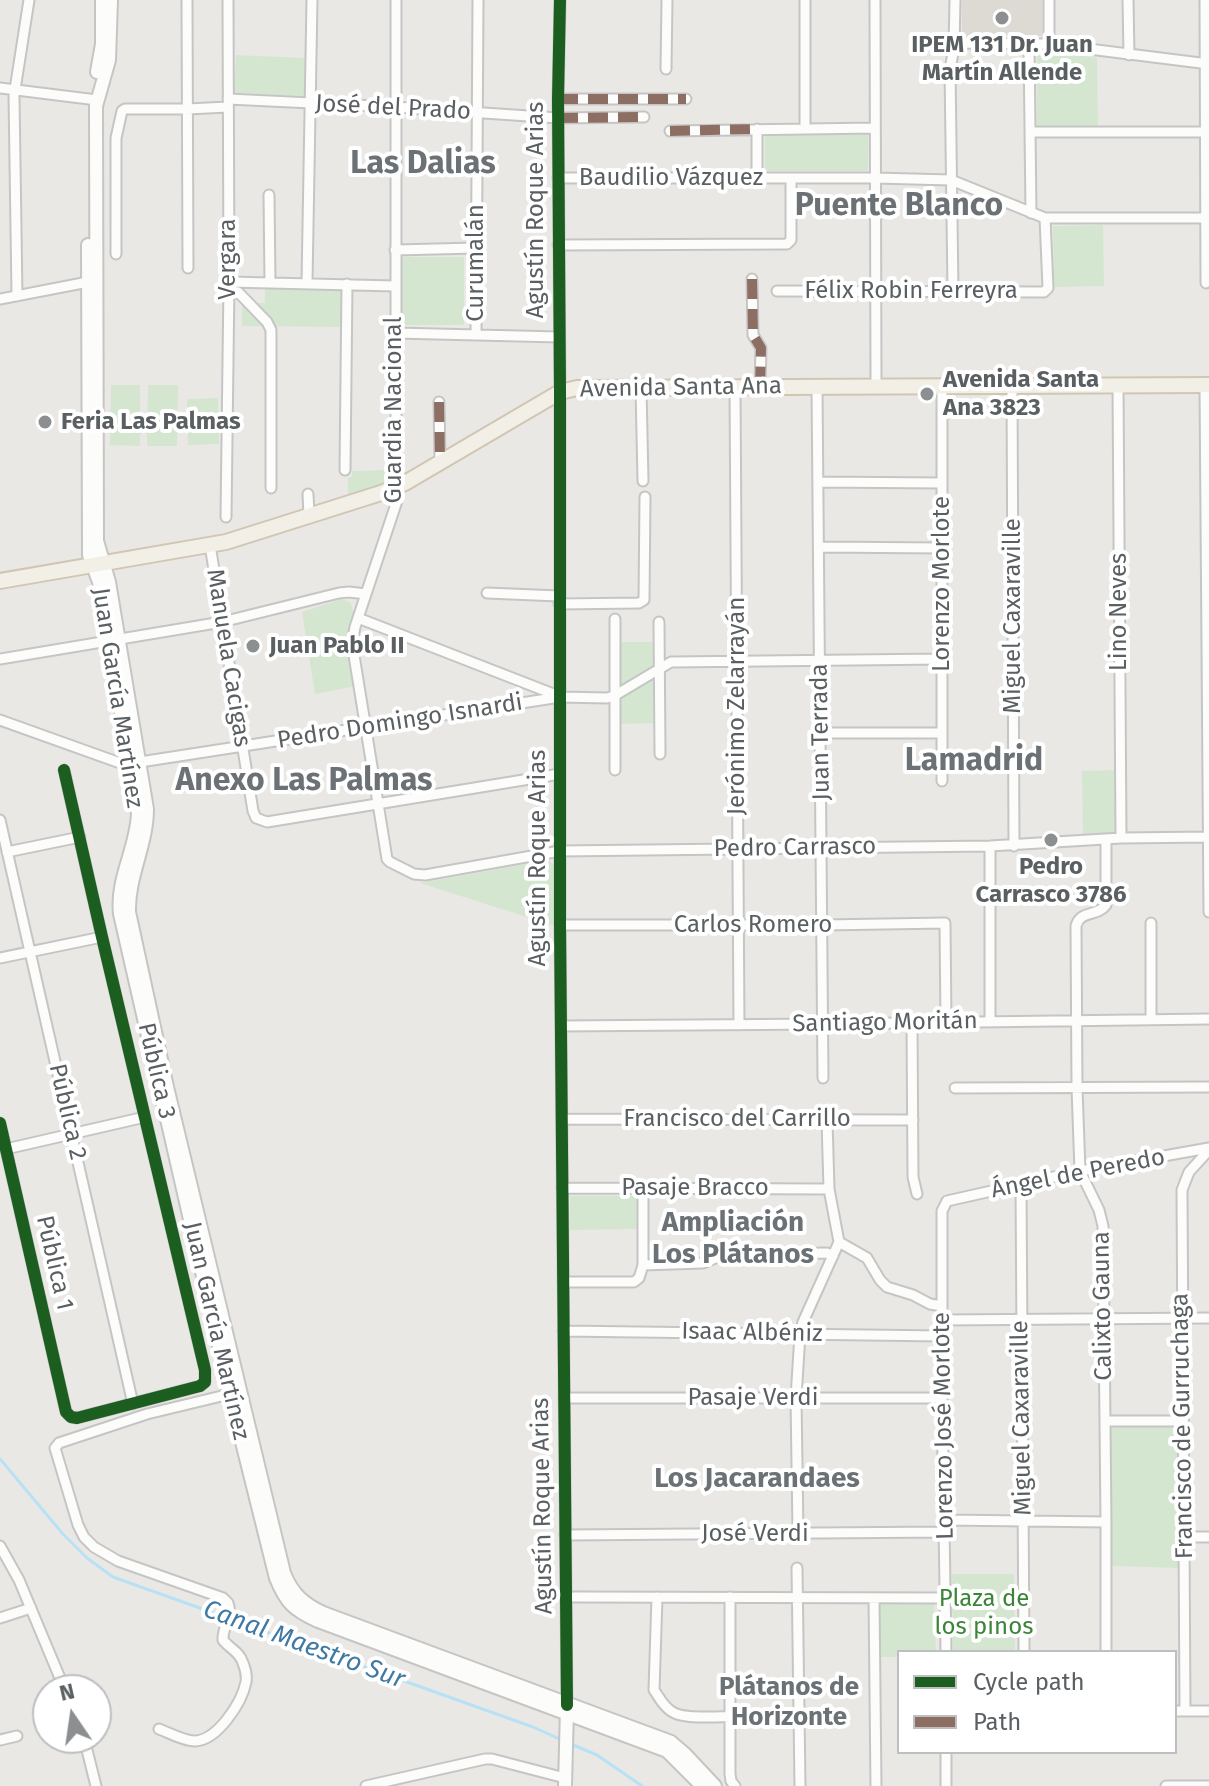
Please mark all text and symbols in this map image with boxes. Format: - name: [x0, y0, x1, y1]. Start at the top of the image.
- marker: IPEM 131 Dr. Juan Martín Allende: [993, 9, 1011, 27]
- place label: IPEM 131 Dr. Juan Martín Allende: [911, 31, 1093, 87]
- street label: José del Prado: [314, 90, 472, 126]
- street label: Agustín Roque Arias: [522, 102, 550, 318]
- district label: Las Dalias: [350, 145, 496, 183]
- street label: Baudilio Vázquez: [579, 164, 763, 192]
- district label: Puente Blanco: [795, 187, 1003, 225]
- street label: Curumalán: [462, 204, 490, 322]
- street label: Vergara: [214, 218, 242, 300]
- street label: Félix Robin Ferreyra: [804, 277, 1018, 305]
- street label: Guardia Nacional: [380, 317, 408, 503]
- place label: Avenida Santa Ana 3823: [943, 366, 1099, 422]
- street label: Avenida Santa Ana: [580, 372, 782, 404]
- marker: Avenida Santa Ana 3823: [918, 385, 936, 403]
- place label: Feria Las Palmas: [61, 408, 241, 436]
- marker: Feria Las Palmas: [36, 413, 54, 431]
- street label: Lorenzo Morlote: [928, 496, 956, 672]
- street label: Miguel Caxaraville: [999, 518, 1027, 714]
- street label: Lino Neves: [1105, 553, 1133, 671]
- street label: Manuela Cacigas: [200, 567, 256, 749]
- street label: Juan García Martínez: [85, 586, 149, 810]
- street label: Jerónimo Zelarrayán: [723, 597, 751, 815]
- place label: Juan Pablo II: [269, 632, 404, 660]
- marker: Juan Pablo II: [244, 637, 262, 655]
- street label: Juan Terrada: [805, 663, 837, 801]
- street label: Pedro Domingo Isnardi: [275, 688, 525, 756]
- district label: Lamadrid: [905, 742, 1043, 780]
- street label: Agustín Roque Arias: [524, 750, 552, 966]
- district label: Anexo Las Palmas: [175, 762, 433, 800]
- marker: Pedro Carrasco 3786: [1042, 831, 1060, 849]
- street label: Pedro Carrasco: [713, 832, 877, 864]
- place label: Pedro Carrasco 3786: [975, 853, 1127, 909]
- street label: Carlos Romero: [674, 911, 832, 939]
- street label: Santiago Moritán: [792, 1007, 978, 1039]
- street label: Pública 3: [131, 1020, 181, 1122]
- street label: Pública 2: [42, 1061, 92, 1163]
- street label: Francisco del Carrillo: [623, 1105, 851, 1133]
- street label: Ángel de Peredo: [989, 1143, 1167, 1205]
- street label: Pasaje Bracco: [621, 1174, 769, 1202]
- district label: Ampliación Los Plátanos: [652, 1206, 814, 1272]
- street label: Pública 1: [29, 1213, 79, 1313]
- street label: Juan García Martínez: [177, 1219, 255, 1443]
- street label: Calixto Gauna: [1087, 1231, 1119, 1381]
- street label: Francisco de Gurruchaga: [1166, 1293, 1200, 1559]
- street label: Lorenzo José Morlote: [928, 1312, 960, 1540]
- street label: Isaac Albéniz: [681, 1317, 823, 1349]
- street label: Miguel Caxaraville: [1006, 1320, 1038, 1516]
- street label: Pasaje Verdi: [688, 1384, 818, 1412]
- street label: Agustín Roque Arias: [527, 1397, 559, 1615]
- district label: Los Jacarandaes: [654, 1462, 860, 1496]
- street label: José Verdi: [701, 1520, 809, 1548]
- park label: Plaza de los pinos: [935, 1585, 1033, 1641]
- water label: Canal Maestro Sur: [199, 1594, 409, 1696]
- legend: [897, 1650, 1177, 1754]
- text: Cycle path: [973, 1668, 1085, 1696]
- district label: Plátanos de Horizonte: [719, 1672, 859, 1734]
- north arrow: [32, 1674, 112, 1754]
- text: N: [57, 1677, 77, 1707]
- text: Path: [973, 1708, 1021, 1736]

